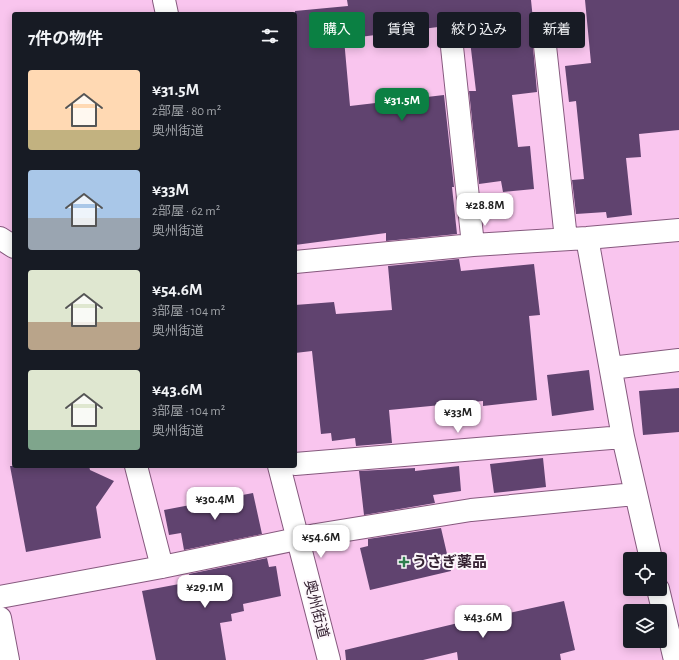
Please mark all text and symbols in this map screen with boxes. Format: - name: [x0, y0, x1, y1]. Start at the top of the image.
- chip: 購入: [309, 12, 365, 48]
- chip: 賃貸: [373, 12, 429, 48]
- chip: 絞り込み: [437, 12, 521, 48]
- chip: 新着: [529, 12, 585, 48]
- icon: filters: [259, 25, 281, 47]
- text: 7件の物件: [28, 30, 103, 47]
- text: ¥31.5M: [152, 81, 199, 98]
- icon: home: [60, 86, 108, 134]
- pin: ¥31.5M: [369, 88, 435, 122]
- text: ¥31.5M: [384, 94, 420, 107]
- text: 2部屋 · 80 m²: [152, 105, 221, 118]
- text: 奥州街道: [152, 125, 204, 138]
- text: ¥33M: [152, 181, 189, 198]
- icon: home: [60, 186, 108, 234]
- pin: ¥28.8M: [452, 193, 518, 227]
- text: ¥28.8M: [465, 199, 505, 212]
- text: 2部屋 · 62 m²: [152, 205, 220, 218]
- text: 奥州街道: [152, 225, 204, 238]
- text: ¥54.6M: [152, 281, 203, 298]
- icon: home: [60, 286, 108, 334]
- text: 3部屋 · 104 m²: [152, 305, 225, 318]
- text: 奥州街道: [152, 325, 204, 338]
- text: ¥43.6M: [152, 381, 202, 398]
- icon: home: [60, 386, 108, 434]
- pin: ¥33M: [434, 400, 482, 434]
- text: 3部屋 · 104 m²: [152, 405, 225, 418]
- text: ¥33M: [444, 406, 472, 419]
- text: 奥州街道: [152, 425, 204, 438]
- pin: ¥30.4M: [182, 487, 248, 521]
- text: ¥30.4M: [195, 493, 235, 506]
- pin: ¥54.6M: [288, 525, 354, 559]
- text: ¥54.6M: [302, 531, 340, 544]
- map controls: [623, 552, 667, 648]
- button: locate: [623, 552, 667, 596]
- place label: うさぎ薬品: [412, 554, 487, 570]
- marker: うさぎ薬品: [399, 557, 409, 567]
- pin: ¥29.1M: [172, 575, 238, 609]
- street label: 奥州街道: [301, 578, 332, 640]
- text: ¥29.1M: [186, 581, 224, 594]
- button: layers: [623, 604, 667, 648]
- pin: ¥43.6M: [450, 605, 516, 639]
- text: ¥43.6M: [464, 611, 502, 624]

